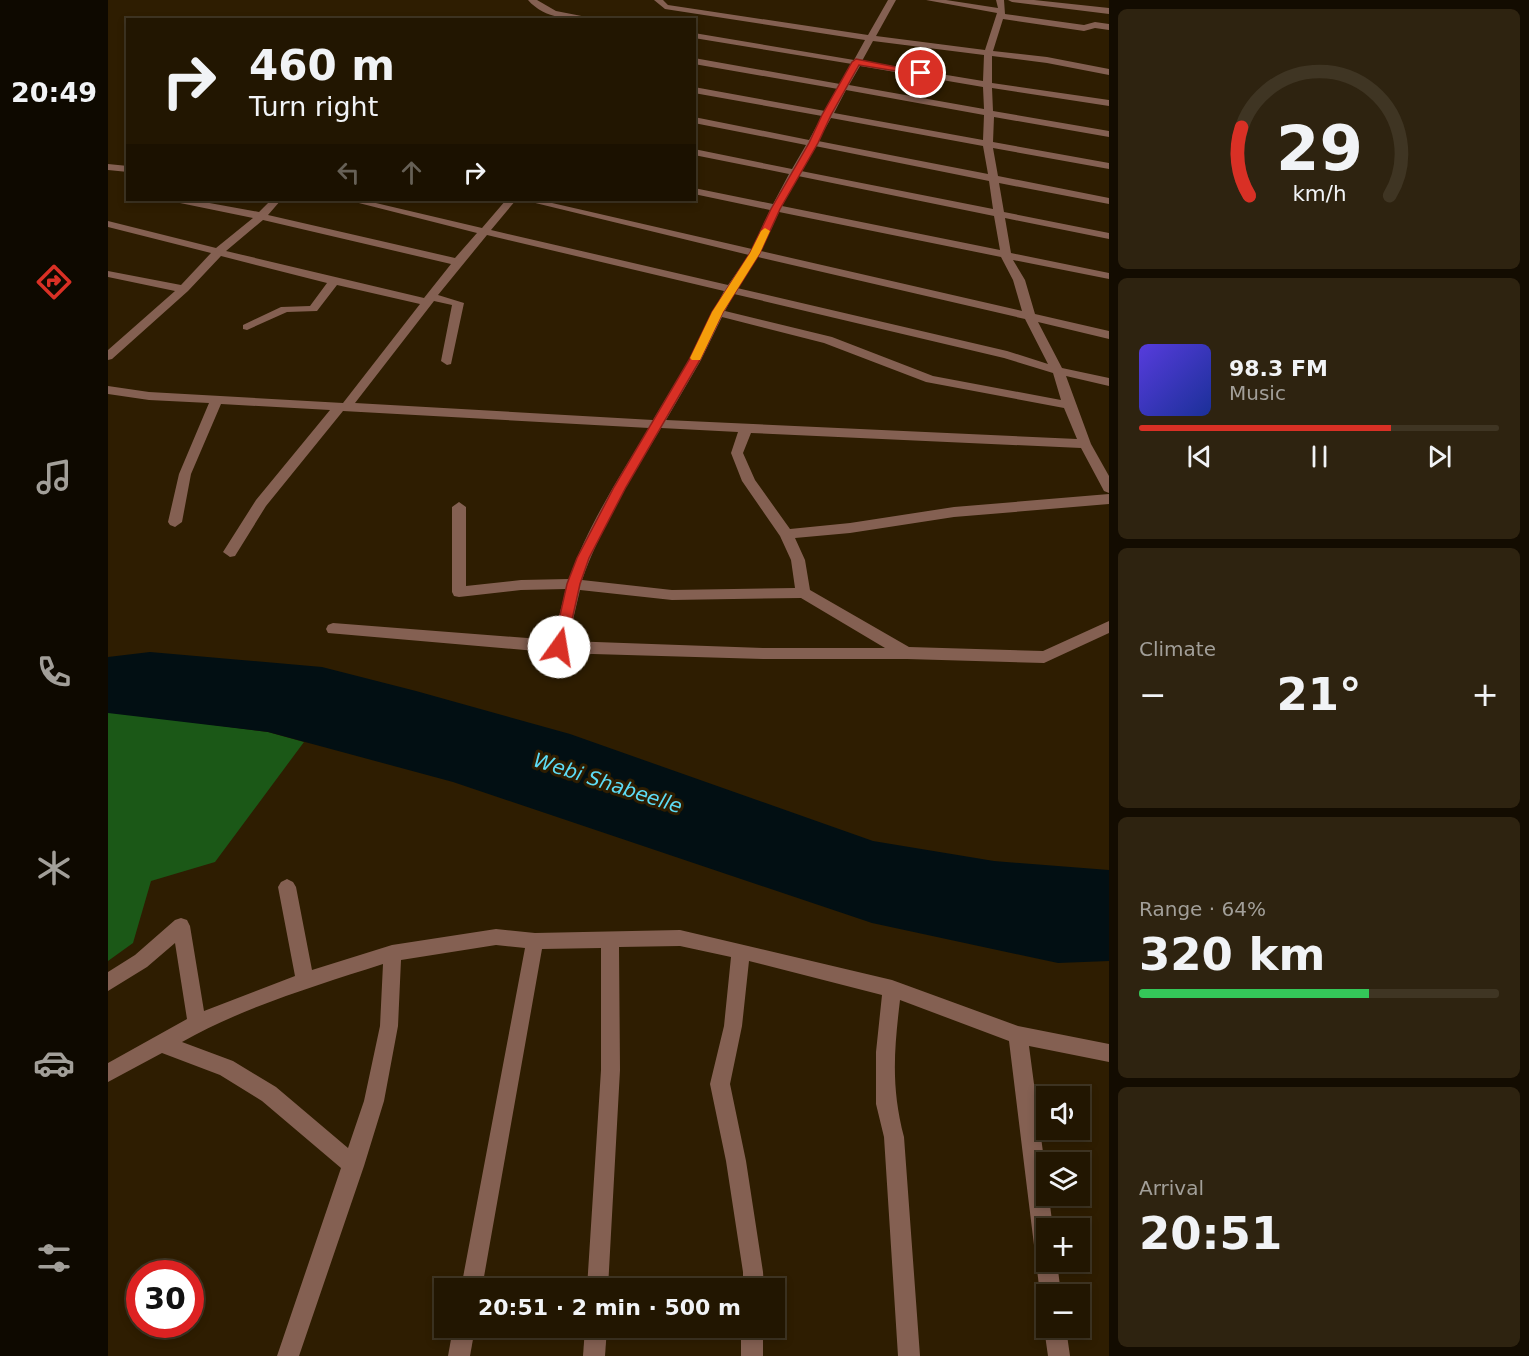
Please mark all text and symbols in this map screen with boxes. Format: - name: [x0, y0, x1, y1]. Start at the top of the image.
- text: 460 m: [249, 41, 395, 90]
- icon: right: [150, 42, 228, 120]
- pin: [895, 47, 946, 98]
- icon: arrive: [904, 56, 937, 89]
- text: 20:49: [11, 77, 97, 108]
- text: Turn right: [249, 91, 378, 122]
- text: 29: [1276, 112, 1362, 185]
- icon: left: [332, 156, 365, 189]
- icon: ahead: [395, 156, 428, 189]
- icon: right: [458, 156, 491, 189]
- text: km/h: [1292, 182, 1346, 207]
- icon: directions: [33, 261, 75, 303]
- text: 98.3 FM: [1229, 356, 1328, 381]
- text: Music: [1229, 381, 1286, 405]
- icon: previous: [1183, 440, 1216, 473]
- icon: pause: [1303, 440, 1336, 473]
- icon: next: [1423, 440, 1456, 473]
- icon: music: [33, 456, 75, 498]
- position arrow: [527, 615, 591, 679]
- text: Climate: [1139, 637, 1216, 661]
- icon: phone: [33, 651, 75, 693]
- text: 21°: [1276, 668, 1362, 721]
- text: −: [1139, 675, 1167, 714]
- text: +: [1471, 675, 1499, 714]
- water label: Webi Shabeelle: [531, 748, 685, 818]
- icon: climate: [33, 847, 75, 889]
- text: Range · 64%: [1139, 897, 1266, 921]
- text: 320 km: [1139, 928, 1325, 981]
- icon: car: [33, 1042, 75, 1084]
- map controls: [1036, 1086, 1090, 1338]
- button: sound: [1036, 1086, 1090, 1140]
- button: layers: [1036, 1152, 1090, 1206]
- text: Arrival: [1139, 1176, 1204, 1200]
- text: 20:51: [1139, 1207, 1282, 1260]
- button: +: [1036, 1218, 1090, 1272]
- icon: filters: [33, 1237, 75, 1279]
- speed limit sign: 30: [126, 1260, 204, 1338]
- button: −: [1036, 1284, 1090, 1338]
- text: 20:51 · 2 min · 500 m: [478, 1295, 741, 1320]

